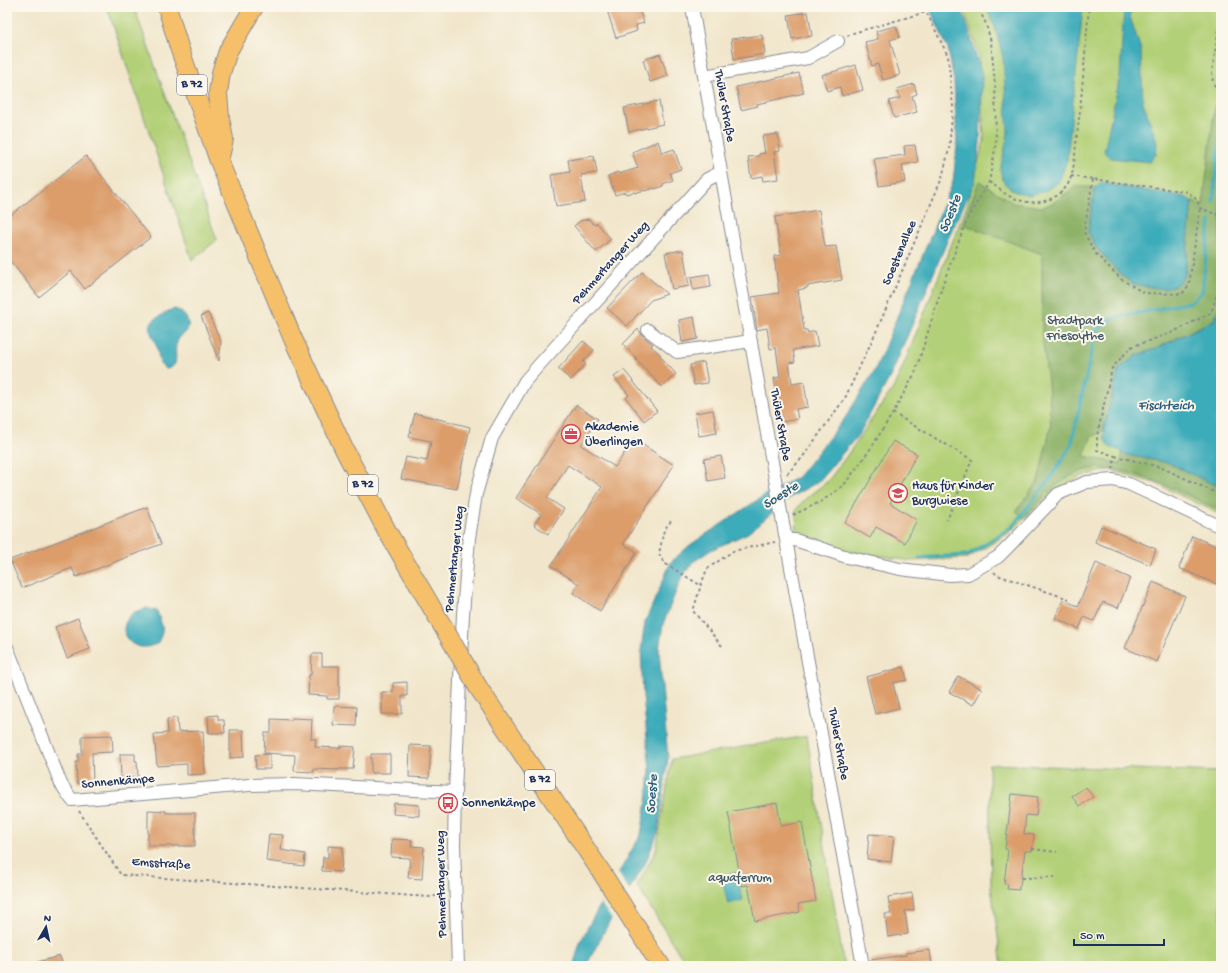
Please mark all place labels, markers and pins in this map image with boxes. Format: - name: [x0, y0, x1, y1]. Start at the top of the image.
- place label: Akademie Überlingen: [585, 420, 644, 450]
- office icon: Akademie Überlingen: [560, 423, 582, 445]
- place label: Haus für Kinder Burgwiese: [911, 479, 995, 509]
- school or university icon: Haus für Kinder Burgwiese: [887, 482, 909, 504]
- bus stop icon: Sonnenkämpe: [437, 792, 459, 814]
- place label: Sonnenkämpe: [462, 796, 536, 811]

